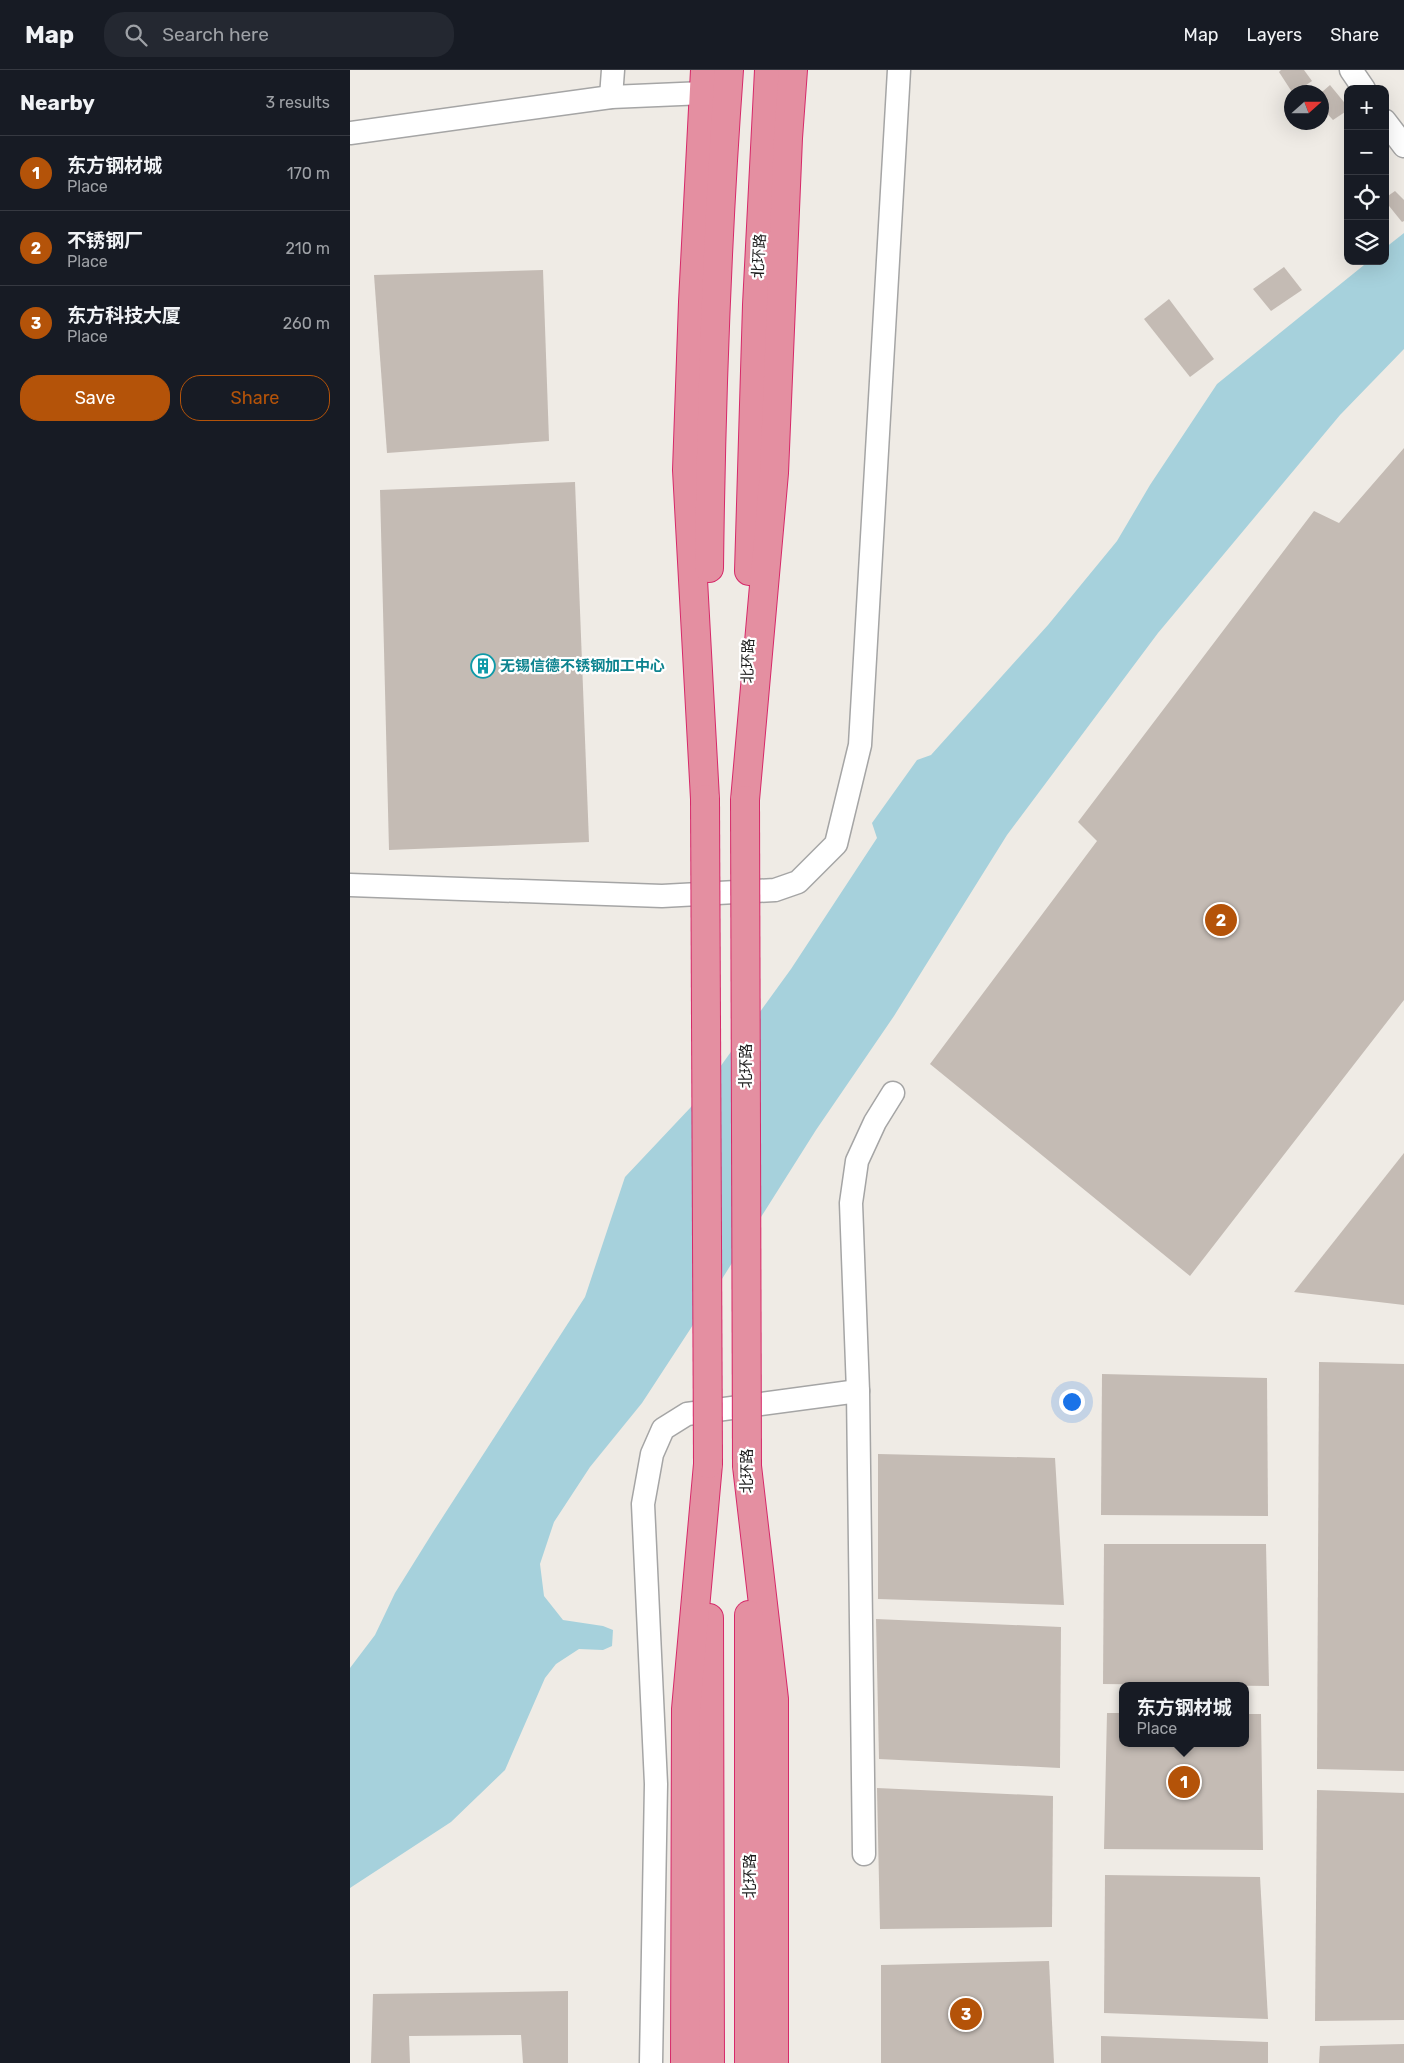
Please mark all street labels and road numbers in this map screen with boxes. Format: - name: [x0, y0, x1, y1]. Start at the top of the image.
- street label: 北环路: [749, 233, 769, 279]
- street label: 北环路: [739, 638, 757, 684]
- street label: 北环路: [737, 1043, 755, 1089]
- street label: 北环路: [738, 1448, 756, 1494]
- street label: 北环路: [741, 1853, 759, 1899]

